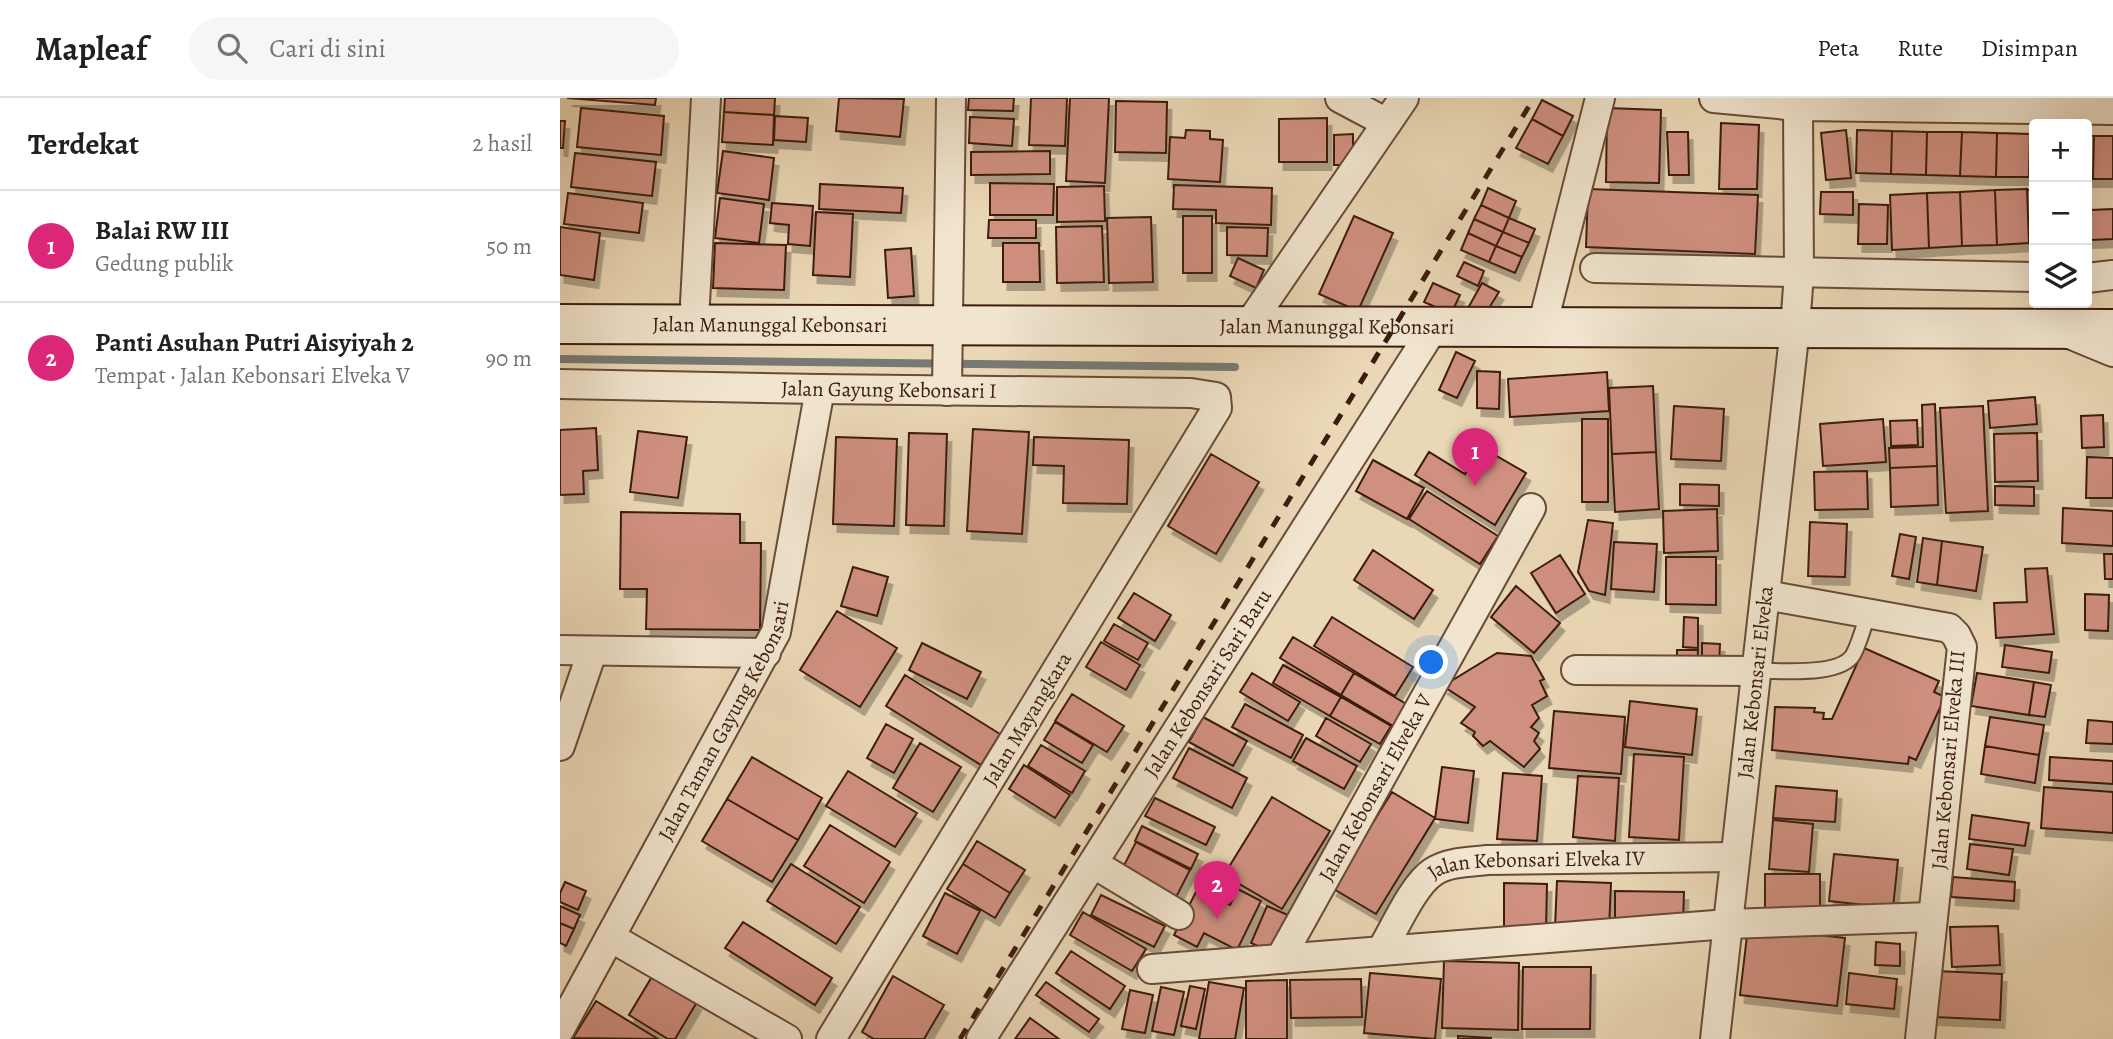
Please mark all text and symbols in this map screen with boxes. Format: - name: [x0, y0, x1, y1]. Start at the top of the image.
- search box: [189, 17, 679, 80]
- text: Mapleaf: [35, 26, 147, 71]
- icon: search: [213, 29, 251, 67]
- text: Cari di sini: [269, 31, 386, 66]
- text: Peta: [1817, 32, 1859, 64]
- text: Rute: [1897, 32, 1943, 64]
- text: Disimpan: [1981, 32, 2078, 64]
- map controls: [2029, 119, 2092, 308]
- button: +: [2029, 119, 2092, 182]
- text: Terdekat: [28, 124, 139, 164]
- text: 2 hasil: [472, 128, 532, 159]
- button: −: [2029, 182, 2092, 245]
- text: Balai RW III: [95, 213, 229, 248]
- text: 1: [47, 231, 55, 262]
- text: 50 m: [486, 231, 532, 262]
- button: layers: [2029, 245, 2092, 308]
- text: Gedung publik: [95, 248, 233, 279]
- street label: Jalan Manunggal Kebonsari: [652, 310, 888, 339]
- street label: Jalan Manunggal Kebonsari: [1219, 312, 1455, 341]
- text: Panti Asuhan Putri Aisyiyah 2: [95, 325, 414, 360]
- text: 2: [45, 343, 57, 374]
- text: 90 m: [486, 343, 532, 374]
- text: Tempat · Jalan Kebonsari Elveka V: [95, 360, 410, 391]
- street label: Jalan Gayung Kebonsari I: [781, 374, 997, 405]
- pin: 1: [1452, 428, 1498, 486]
- street label: Jalan Kebonsari Sari Baru: [1137, 583, 1278, 782]
- street label: Jalan Kebonsari Elveka: [1730, 584, 1780, 780]
- street label: Jalan Taman Gayung Kebonsari: [651, 598, 795, 845]
- your location: [1414, 645, 1448, 679]
- street label: Jalan Mayangkara: [976, 647, 1078, 791]
- street label: Jalan Kebonsari Elveka III: [1924, 649, 1972, 871]
- street label: Jalan Kebonsari Elveka V: [1312, 689, 1439, 887]
- street label: Jalan Kebonsari Elveka IV: [1422, 844, 1645, 886]
- pin: 2: [1194, 861, 1240, 919]

